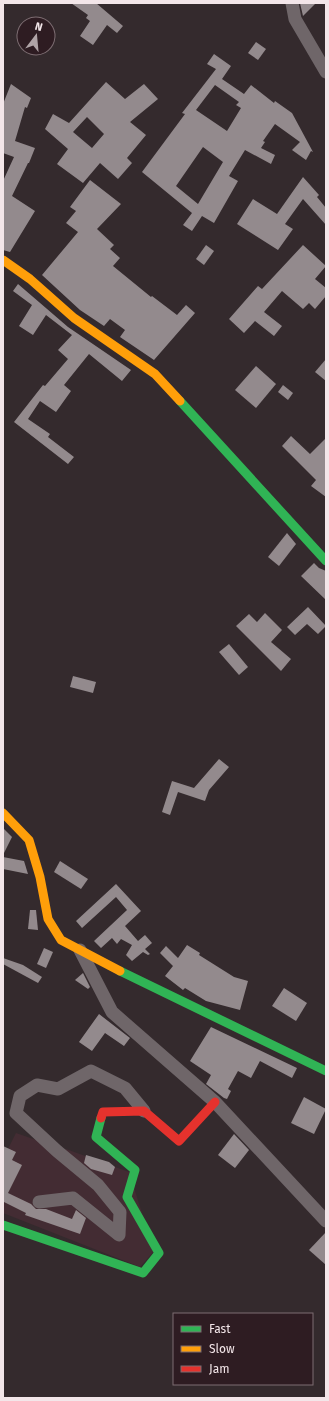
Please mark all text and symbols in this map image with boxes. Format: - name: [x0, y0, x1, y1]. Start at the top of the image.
- north arrow: [16, 16, 56, 56]
- text: N: [33, 20, 44, 34]
- legend: [173, 1313, 313, 1385]
- text: Fast: [209, 1322, 231, 1336]
- text: Slow: [209, 1342, 235, 1356]
- text: Jam: [209, 1362, 229, 1376]

